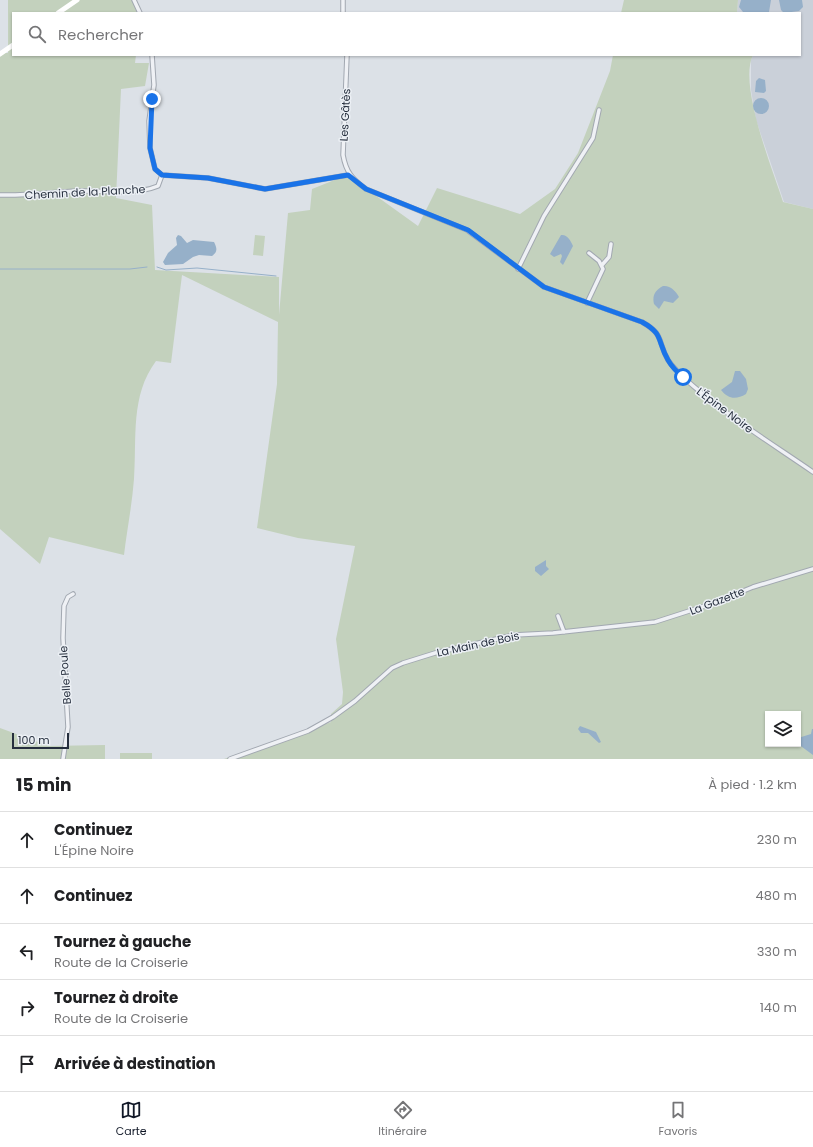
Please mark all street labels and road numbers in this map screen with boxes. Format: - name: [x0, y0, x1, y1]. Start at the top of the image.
- street label: Les Gâtès: [336, 88, 354, 142]
- street label: Chemin de la Planche: [24, 181, 146, 203]
- street label: L'Épine Noire: [693, 383, 757, 437]
- street label: La Gazette: [687, 583, 747, 619]
- street label: La Main de Bois: [435, 627, 521, 661]
- street label: Belle Poule: [55, 645, 75, 705]

